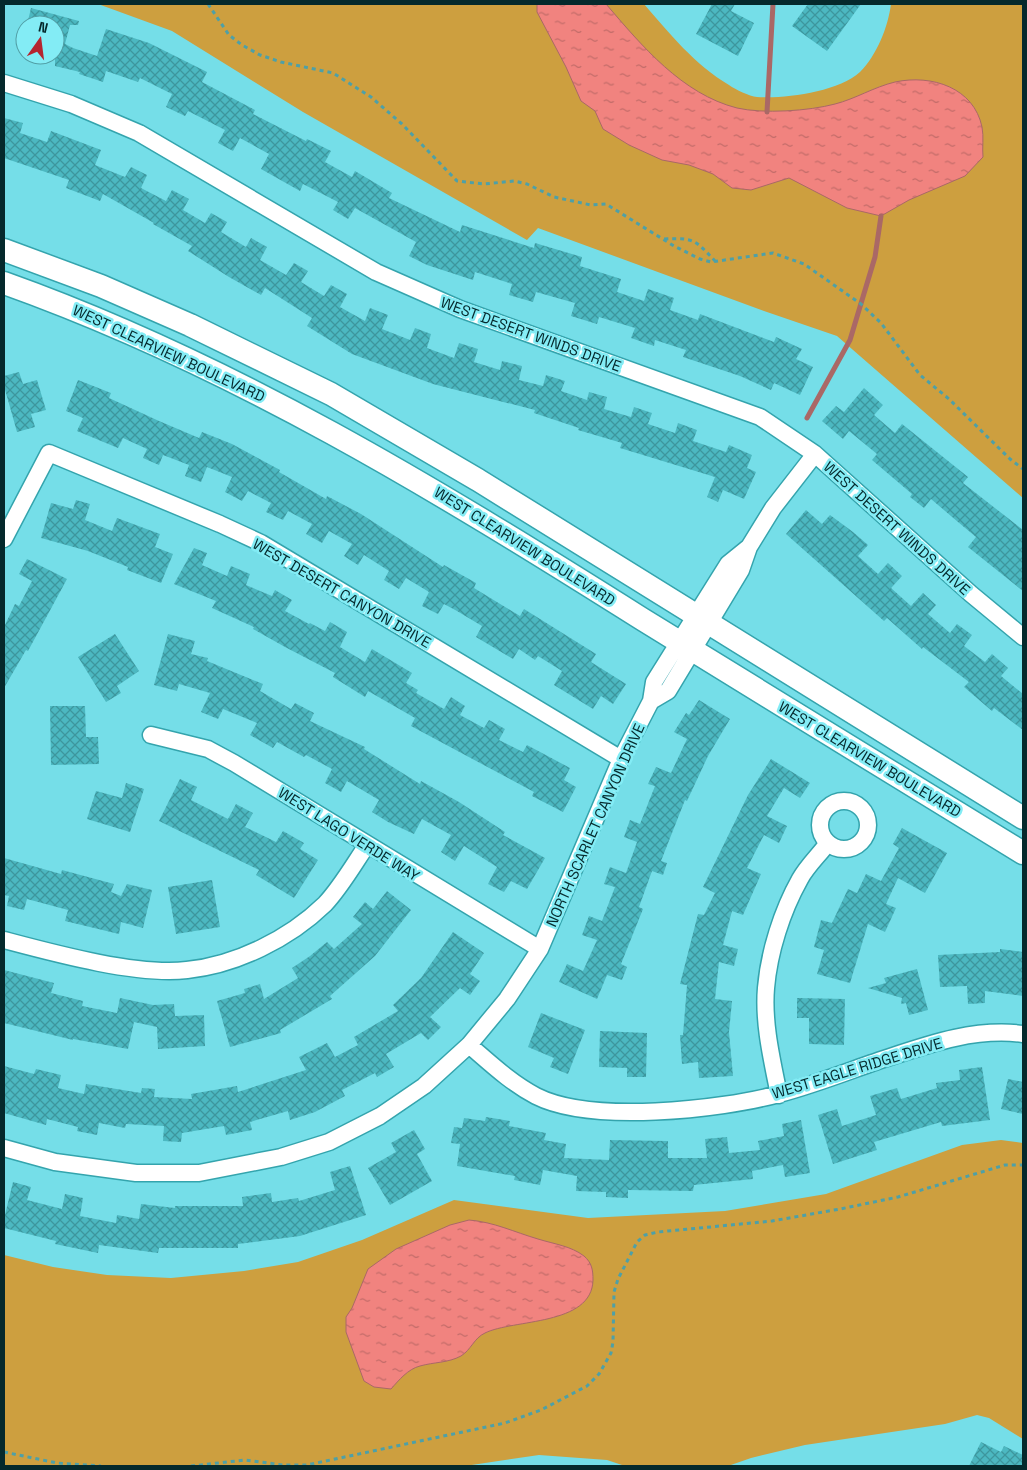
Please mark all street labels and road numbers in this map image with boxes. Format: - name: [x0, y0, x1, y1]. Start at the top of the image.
- street label: WEST DESERT WINDS DRIVE: [438, 292, 624, 376]
- street label: WEST CLEARVIEW BOULEVARD: [70, 300, 268, 406]
- street label: WEST DESERT WINDS DRIVE: [820, 457, 974, 599]
- street label: WEST CLEARVIEW BOULEVARD: [431, 482, 619, 610]
- street label: WEST DESERT CANYON DRIVE: [250, 534, 434, 652]
- street label: WEST CLEARVIEW BOULEVARD: [775, 697, 965, 821]
- street label: NORTH SCARLET CANYON DRIVE: [541, 720, 649, 930]
- street label: WEST LAGO VERDE WAY: [275, 783, 423, 885]
- street label: WEST EAGLE RIDGE DRIVE: [770, 1033, 944, 1103]

